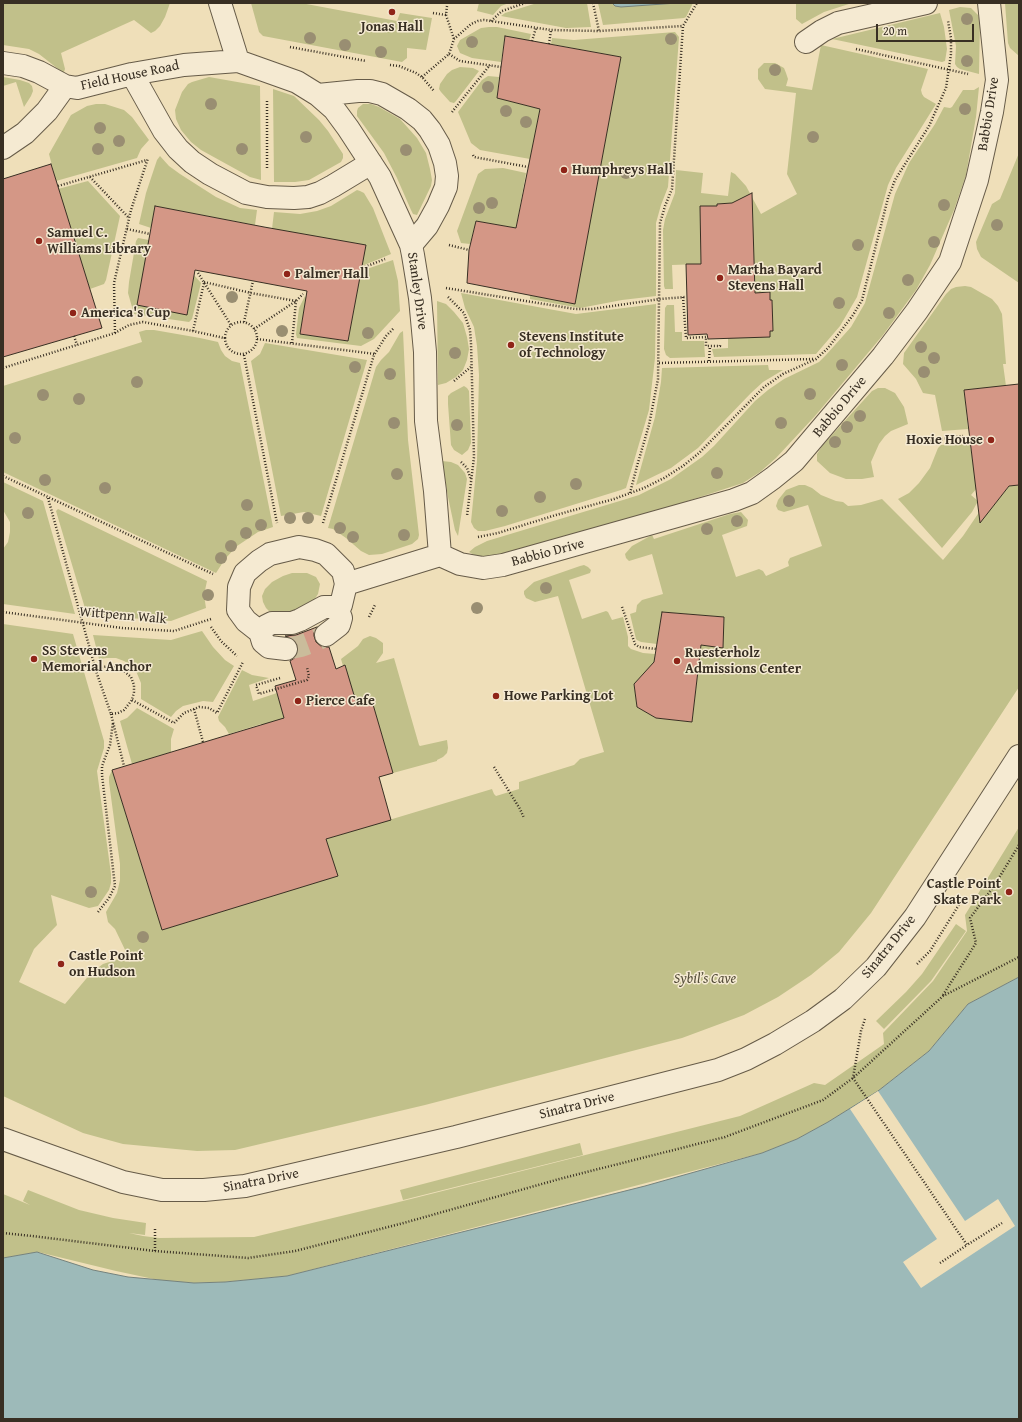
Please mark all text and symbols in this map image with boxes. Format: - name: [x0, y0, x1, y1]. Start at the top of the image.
- marker: Jonas Hall: [387, 7, 397, 17]
- scale bar: [878, 16, 976, 42]
- place label: Jonas Hall: [361, 19, 423, 35]
- text: 20 m: [883, 22, 907, 39]
- street label: Field House Road: [79, 57, 181, 95]
- street label: Babbio Drive: [975, 76, 1003, 152]
- place label: Humphreys Hall: [572, 162, 673, 178]
- marker: Humphreys Hall: [559, 165, 569, 175]
- place label: Samuel C. Williams Library: [47, 225, 151, 258]
- marker: Samuel C. Williams Library: [34, 236, 44, 246]
- street label: Stanley Drive: [403, 251, 431, 331]
- place label: Martha Bayard Stevens Hall: [728, 262, 822, 294]
- place label: Palmer Hall: [295, 266, 369, 282]
- marker: Palmer Hall: [282, 269, 292, 279]
- marker: Martha Bayard Stevens Hall: [715, 273, 725, 283]
- place label: America's Cup: [81, 305, 170, 321]
- marker: America's Cup: [68, 308, 78, 318]
- place label: Stevens Institute of Technology: [519, 329, 624, 362]
- marker: Stevens Institute of Technology: [506, 340, 516, 350]
- street label: Babbio Drive: [810, 373, 870, 441]
- place label: Hoxie House: [906, 432, 983, 448]
- marker: Hoxie House: [986, 435, 996, 445]
- street label: Babbio Drive: [510, 535, 586, 571]
- street label: Wittpenn Walk: [79, 604, 167, 628]
- place label: SS Stevens Memorial Anchor: [42, 643, 151, 676]
- place label: Ruesterholz Admissions Center: [685, 645, 801, 678]
- marker: SS Stevens Memorial Anchor: [29, 654, 39, 664]
- marker: Ruesterholz Admissions Center: [672, 656, 682, 666]
- place label: Howe Parking Lot: [504, 688, 614, 704]
- marker: Howe Parking Lot: [491, 691, 501, 701]
- place label: Pierce Cafe: [306, 693, 375, 709]
- marker: Pierce Cafe: [293, 696, 303, 706]
- place label: Castle Point Skate Park: [927, 876, 1001, 908]
- marker: Castle Point Skate Park: [1004, 887, 1014, 897]
- street label: Sinatra Drive: [858, 912, 920, 982]
- place label: Castle Point on Hudson: [69, 948, 143, 980]
- marker: Castle Point on Hudson: [56, 959, 66, 969]
- park label: Sybil’s Cave: [674, 971, 736, 987]
- street label: Sinatra Drive: [538, 1089, 616, 1123]
- street label: Sinatra Drive: [222, 1165, 300, 1197]

